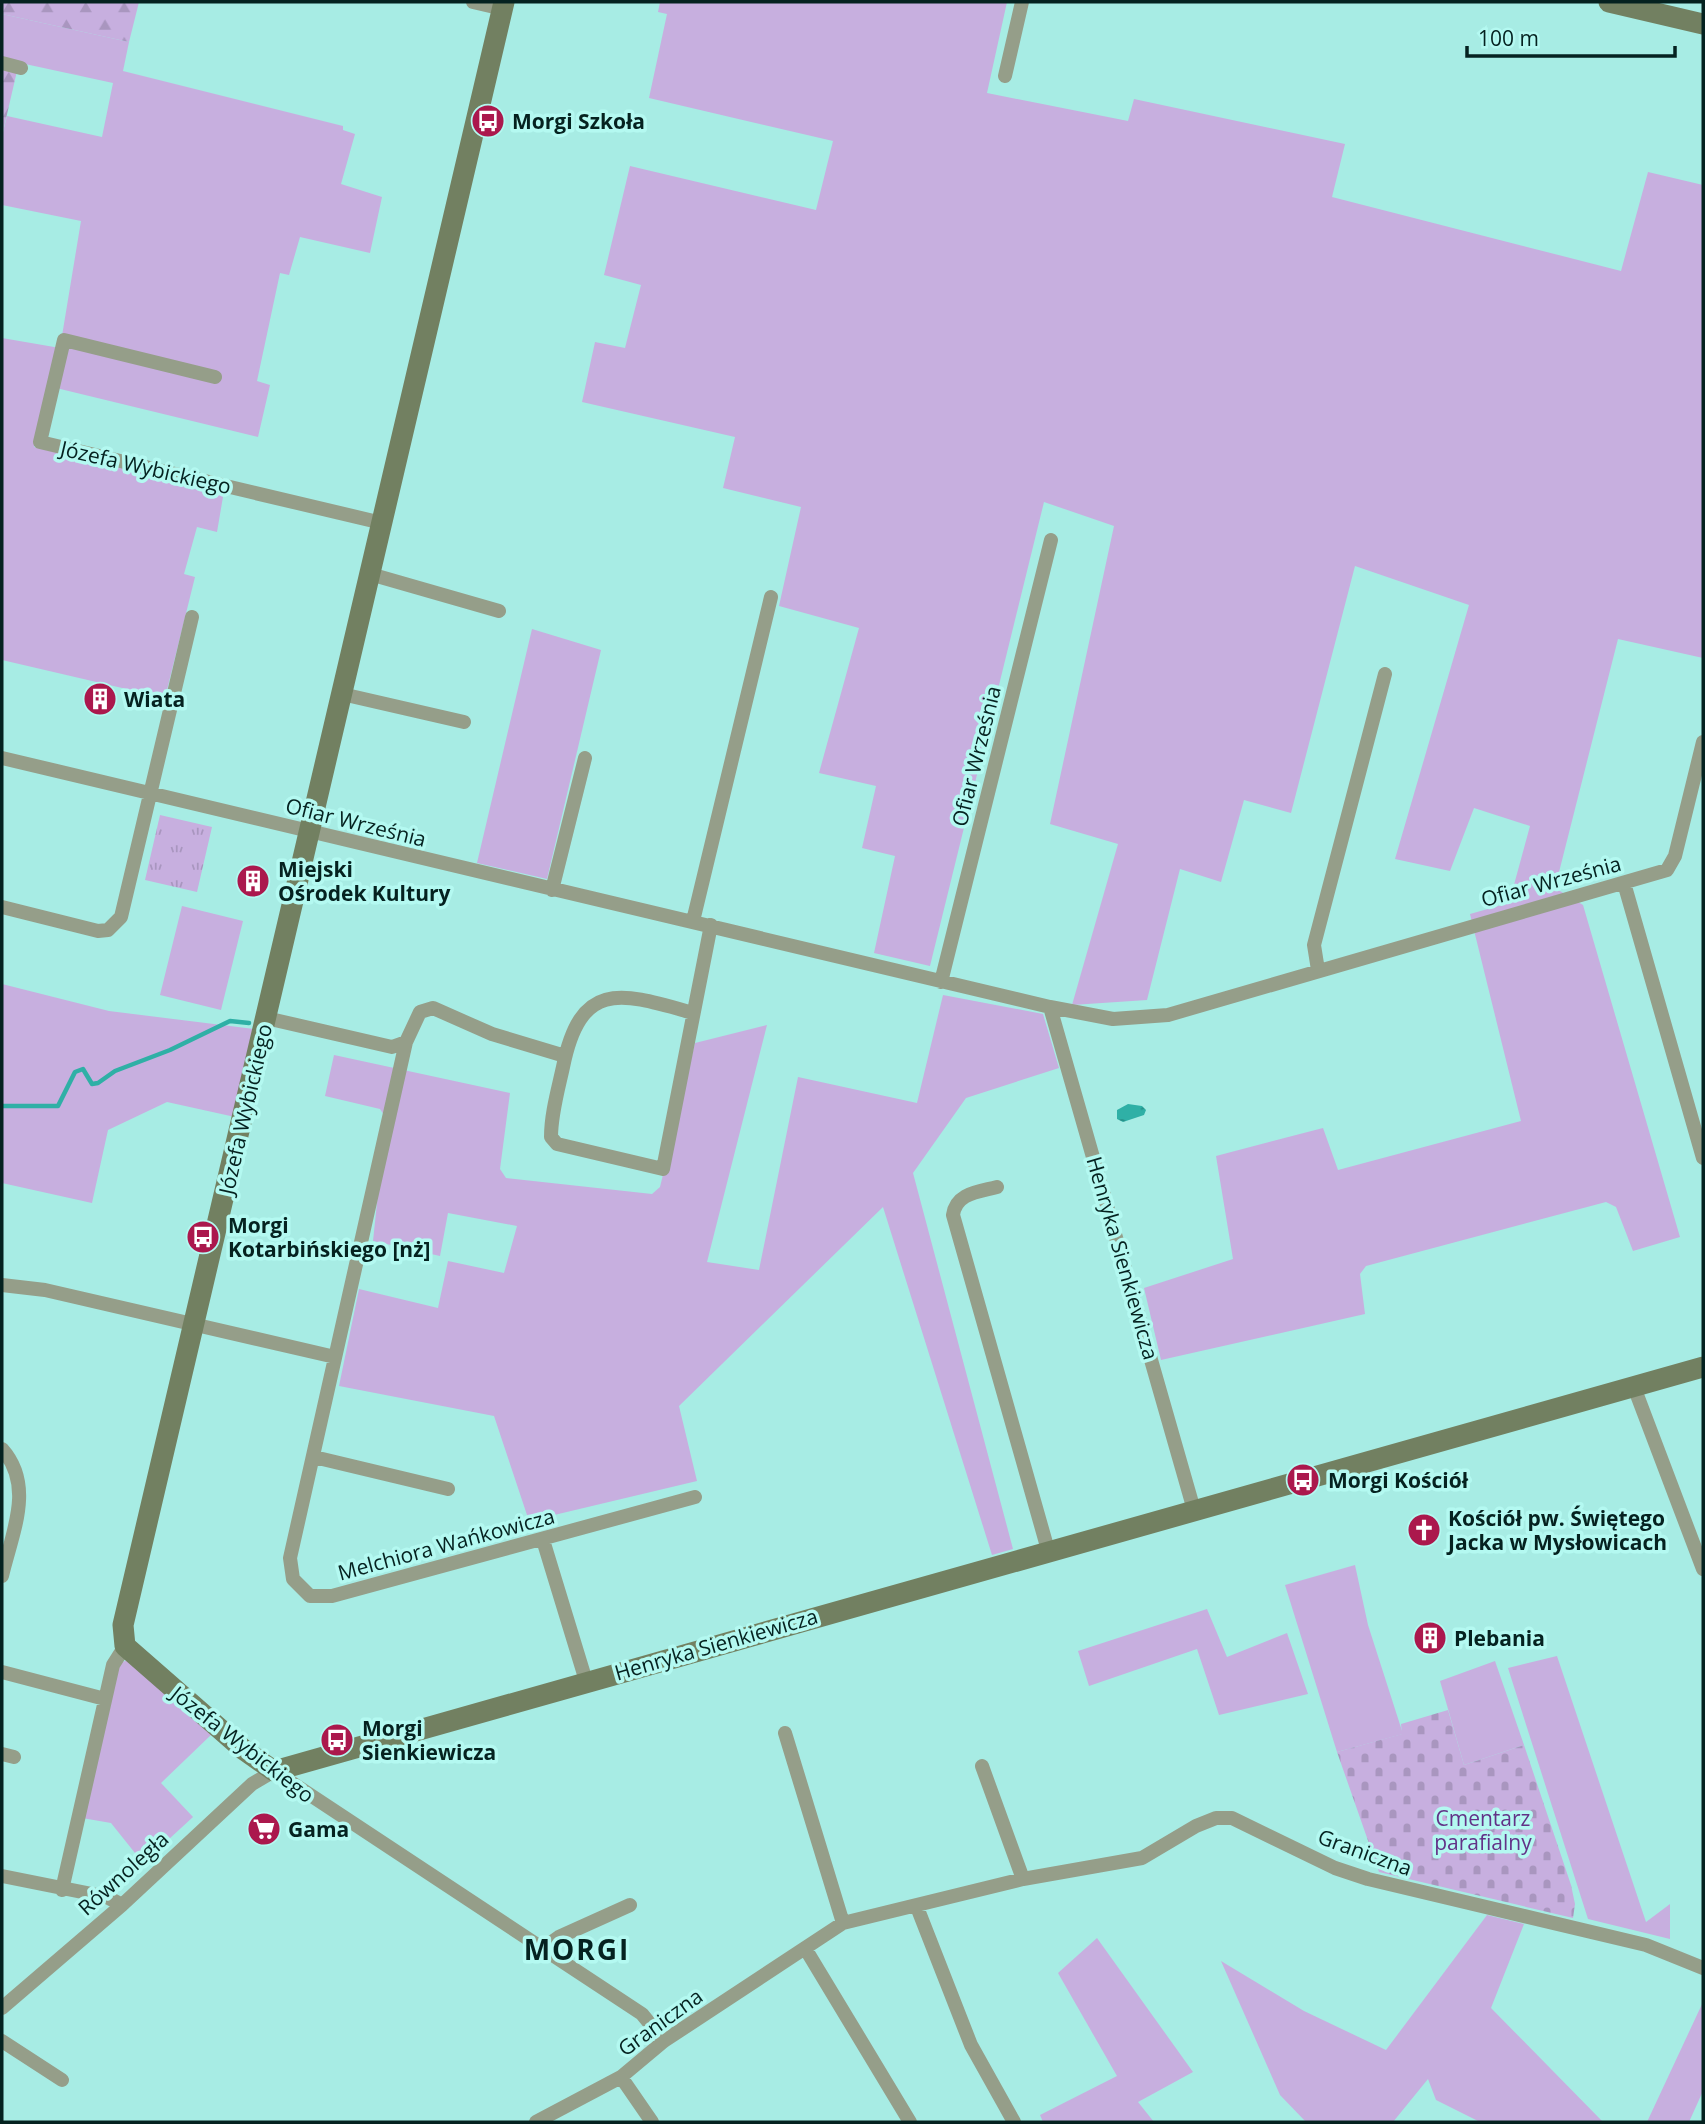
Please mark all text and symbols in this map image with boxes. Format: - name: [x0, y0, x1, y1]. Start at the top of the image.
- scale bar: [1467, 14, 1675, 58]
- text: 100 m: [1478, 24, 1539, 52]
- bus stop icon: Morgi Szkoła: [469, 102, 507, 140]
- place label: Morgi Szkoła: [512, 107, 645, 135]
- street label: Józefa Wybickiego: [56, 433, 234, 500]
- building icon: Wiata: [81, 680, 119, 718]
- street label: Ofiar Września: [945, 683, 1007, 829]
- place label: Wiata: [124, 685, 185, 713]
- street label: Ofiar Września: [283, 791, 429, 853]
- street label: Ofiar Września: [1478, 849, 1624, 913]
- place label: Miejski Ośrodek Kultury: [278, 855, 450, 907]
- building icon: Miejski Ośrodek Kultury: [234, 862, 272, 900]
- street label: Józefa Wybickiego: [211, 1021, 278, 1199]
- street label: Henryka Sienkiewicza: [1081, 1153, 1165, 1363]
- place label: Morgi Kotarbińskiego [nż]: [228, 1211, 430, 1263]
- bus stop icon: Morgi Kotarbińskiego [nż]: [184, 1218, 222, 1256]
- bus stop icon: Morgi Kościół: [1284, 1461, 1322, 1499]
- place label: Morgi Kościół: [1328, 1466, 1469, 1494]
- street label: Melchiora Wańkowicza: [335, 1502, 557, 1586]
- place label: Kościół pw. Świętego Jacka w Mysłowicach: [1446, 1504, 1667, 1556]
- church icon: Kościół pw. Świętego Jacka w Mysłowicach: [1405, 1511, 1443, 1549]
- street label: Henryka Sienkiewicza: [611, 1602, 821, 1686]
- building icon: Plebania: [1411, 1619, 1449, 1657]
- place label: Plebania: [1454, 1624, 1545, 1652]
- street label: Józefa Wybickiego: [164, 1678, 320, 1809]
- place label: Morgi Sienkiewicza: [362, 1714, 496, 1766]
- bus stop icon: Morgi Sienkiewicza: [318, 1721, 356, 1759]
- park label: Cmentarz parafialny: [1434, 1804, 1532, 1856]
- supermarket icon: Gama: [245, 1810, 283, 1848]
- place label: Gama: [288, 1815, 349, 1843]
- street label: Graniczna: [1314, 1822, 1416, 1882]
- street label: Równoległa: [72, 1825, 174, 1921]
- district label: MORGI: [524, 1930, 630, 1968]
- street label: Graniczna: [612, 1982, 708, 2062]

